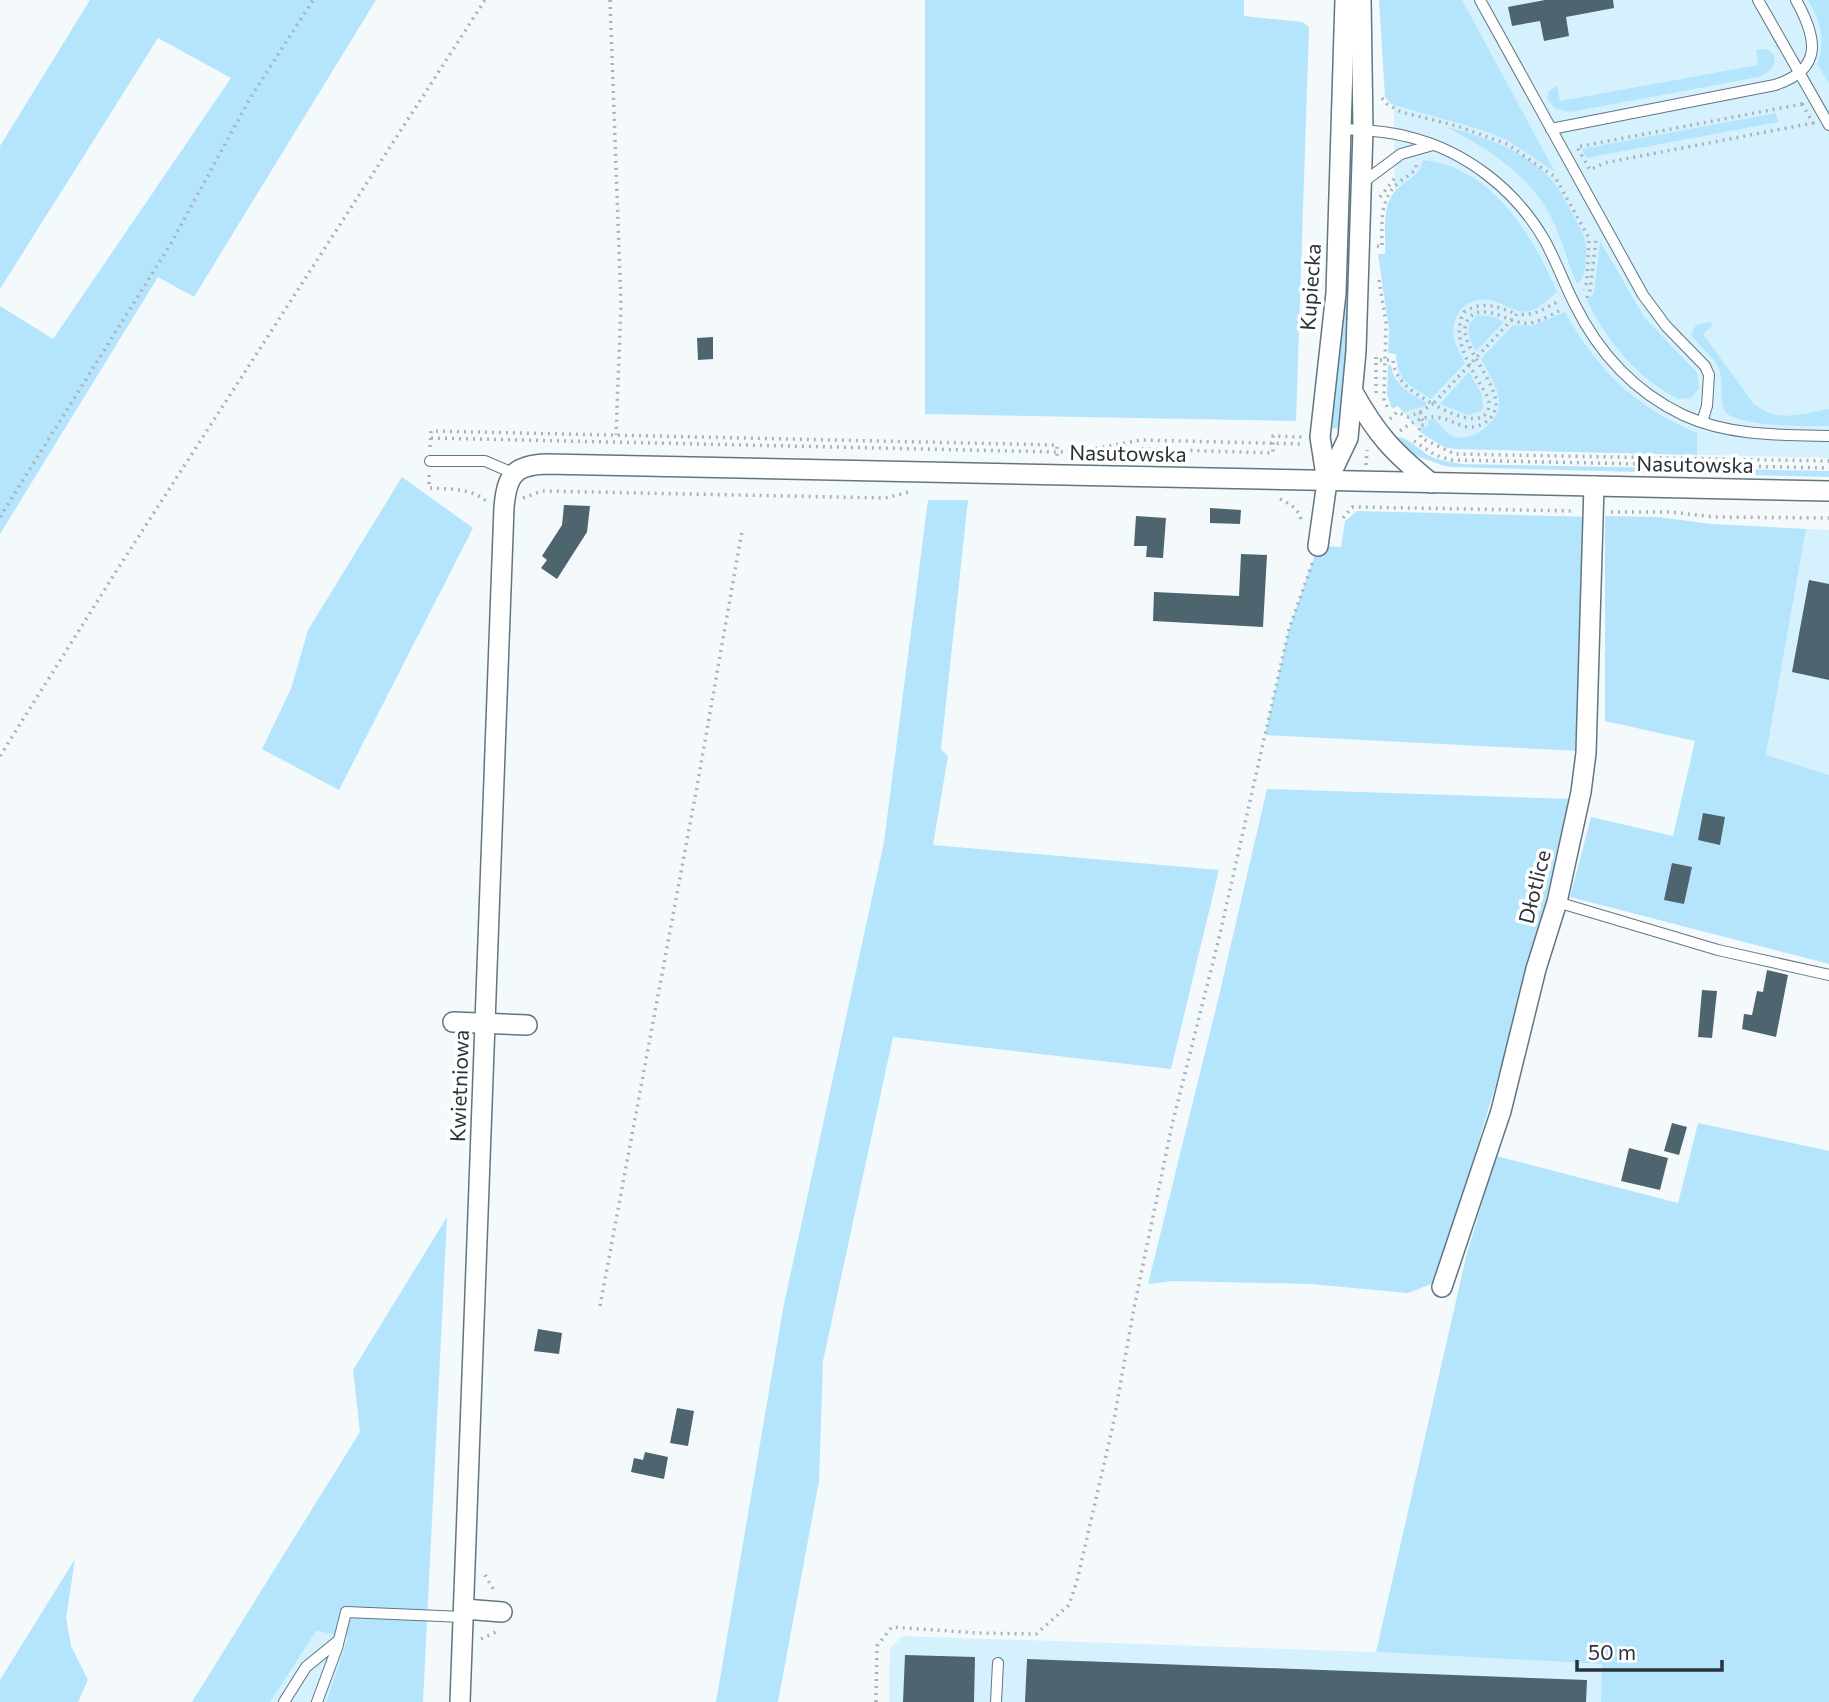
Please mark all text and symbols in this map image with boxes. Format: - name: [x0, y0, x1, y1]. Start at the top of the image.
- street label: Kupiecka: [1294, 243, 1325, 331]
- street label: Nasutowska: [1069, 439, 1187, 466]
- street label: Nasutowska: [1636, 450, 1754, 477]
- street label: Dłotlice: [1512, 847, 1555, 926]
- street label: Kwietniowa: [444, 1029, 473, 1143]
- scale bar: [1577, 1628, 1722, 1672]
- text: 50 m: [1588, 1639, 1636, 1664]

